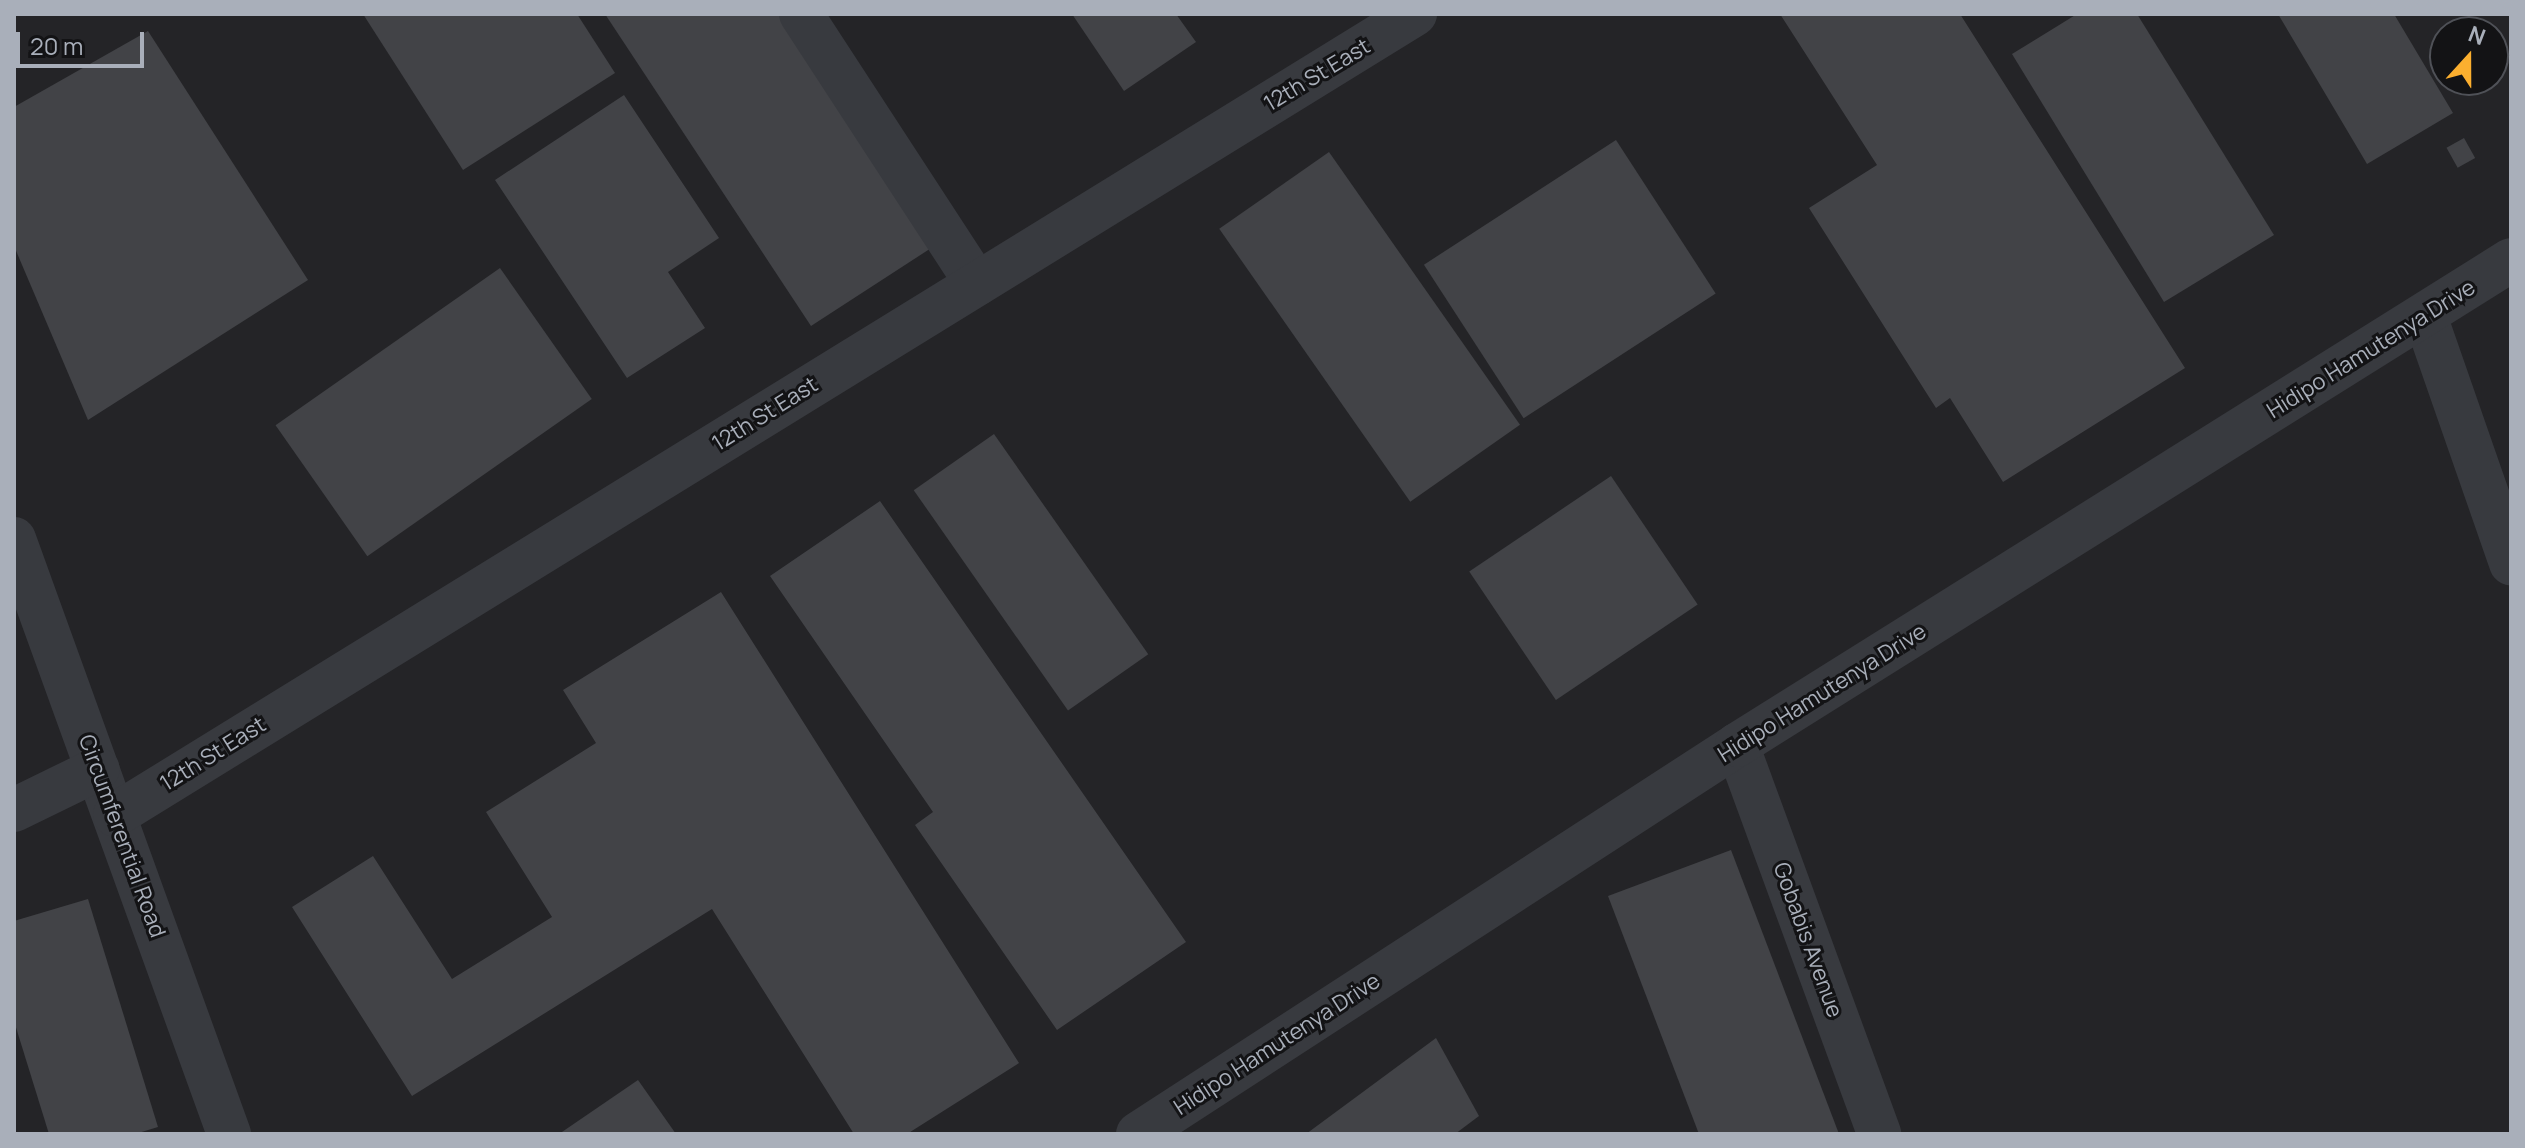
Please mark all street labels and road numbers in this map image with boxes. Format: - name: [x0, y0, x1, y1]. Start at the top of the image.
- street label: 12th St East: [1259, 33, 1375, 117]
- street label: Hidipo Hamutenya Drive: [2262, 274, 2480, 424]
- street label: 12th St East: [707, 371, 823, 457]
- street label: Hidipo Hamutenya Drive: [1713, 618, 1931, 768]
- street label: 12th St East: [155, 711, 271, 797]
- street label: Circumferential Road: [73, 731, 171, 941]
- street label: Gobabis Avenue: [1768, 859, 1848, 1021]
- street label: Hidipo Hamutenya Drive: [1169, 967, 1385, 1121]

